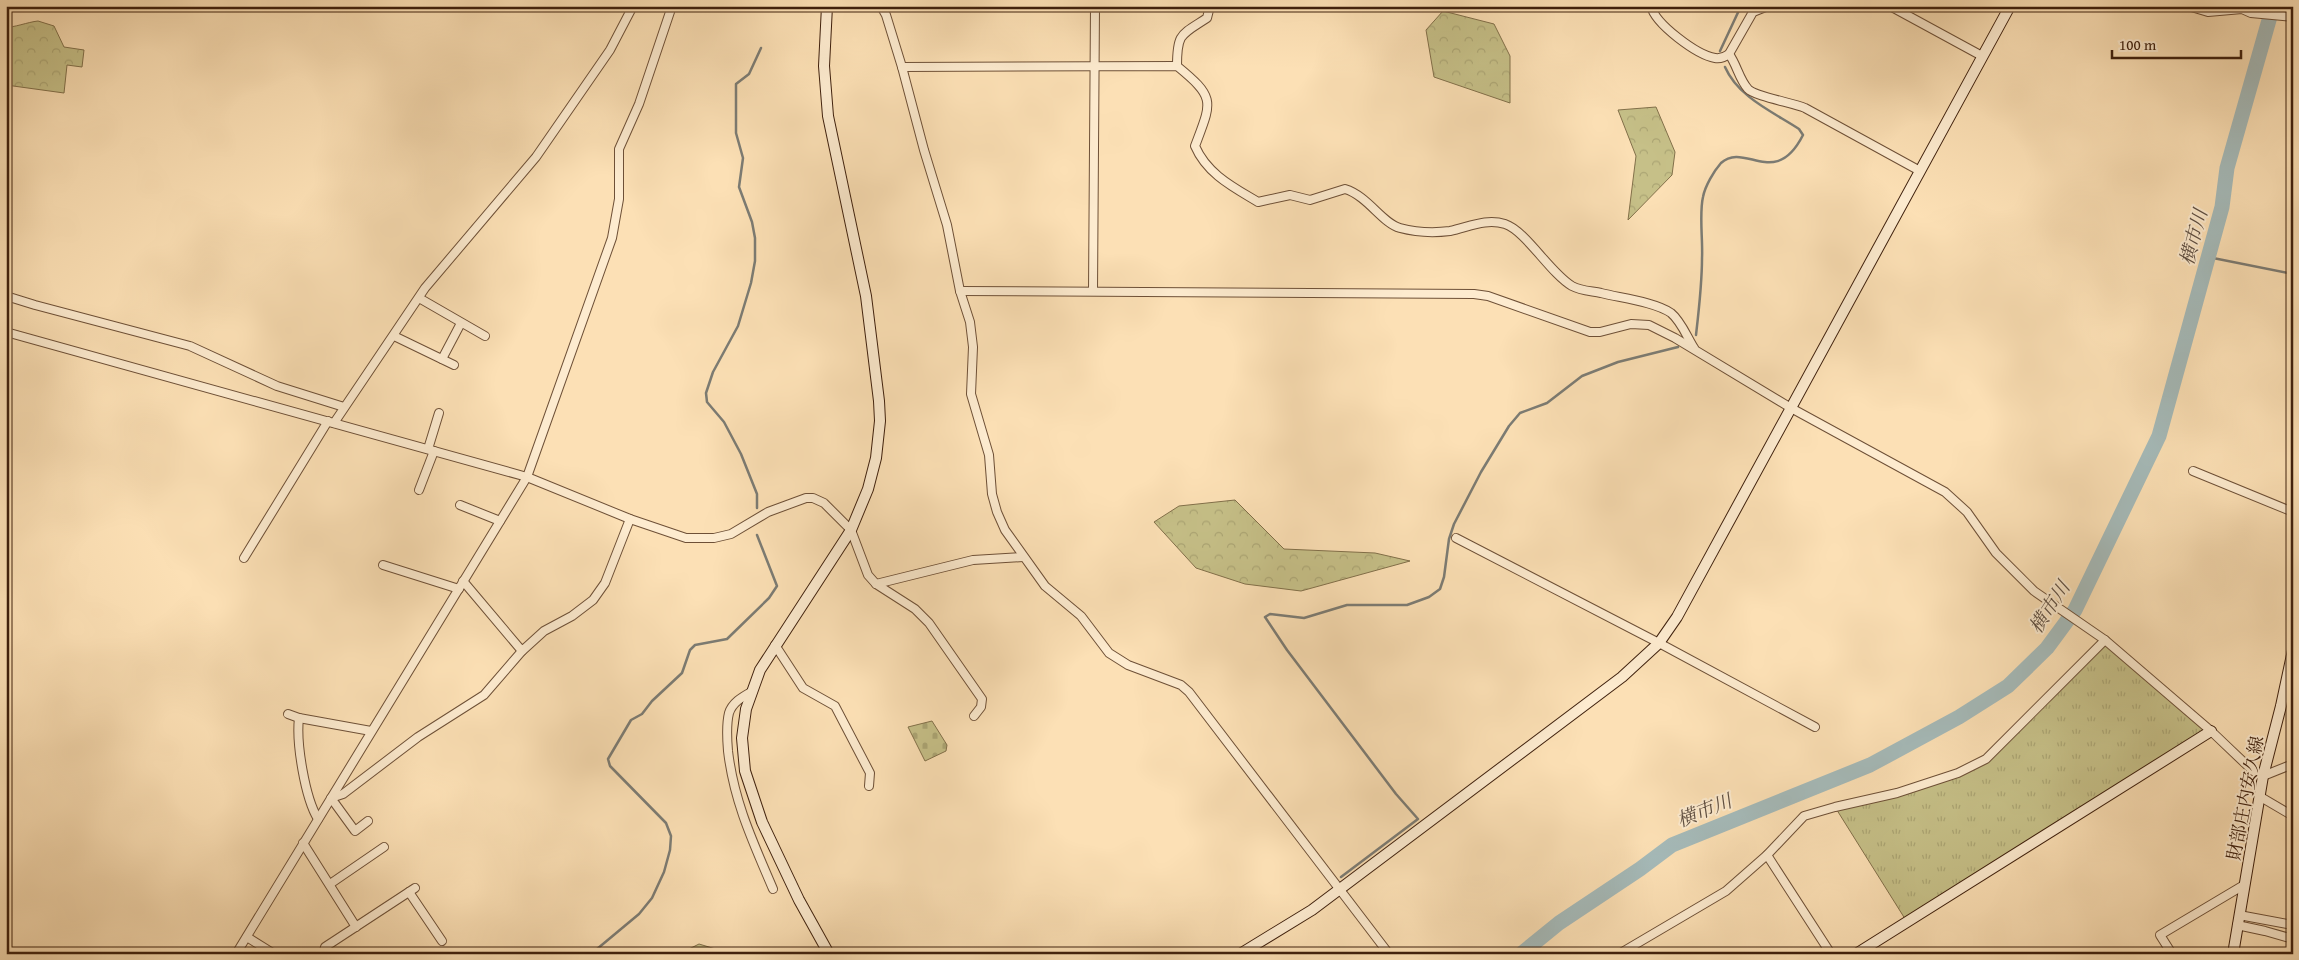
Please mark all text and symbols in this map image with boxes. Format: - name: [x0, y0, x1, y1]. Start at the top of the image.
- scale bar: [2112, 28, 2240, 60]
- text: 100 m: [2119, 34, 2157, 55]
- water label: 横市川: [2172, 204, 2214, 268]
- water label: 横市川: [2022, 574, 2077, 639]
- street label: 財部庄内安久線: [2220, 734, 2270, 862]
- water label: 横市川: [1672, 786, 1738, 834]

